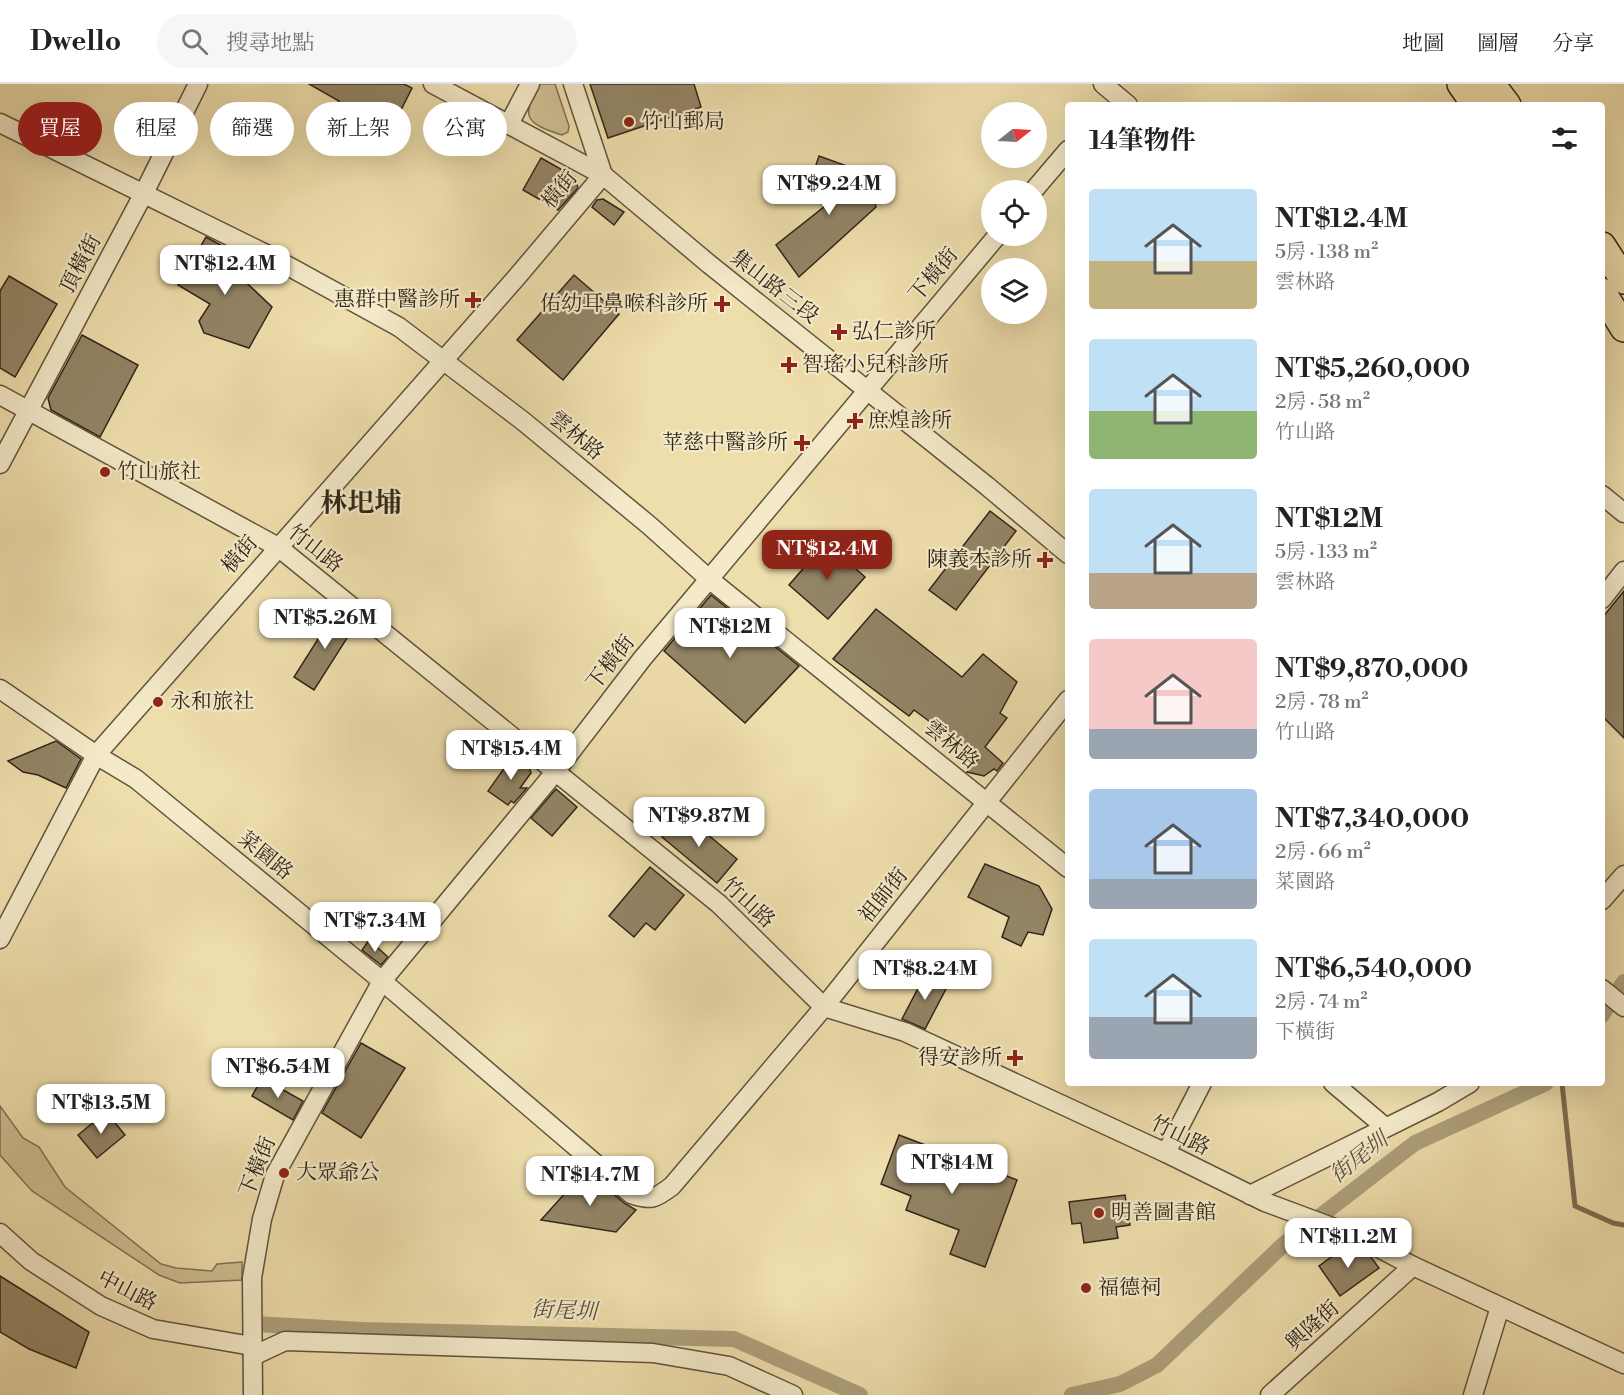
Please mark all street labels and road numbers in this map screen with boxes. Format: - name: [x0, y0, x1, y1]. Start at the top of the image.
- street label: 橫街: [537, 166, 583, 214]
- street label: 頂橫街: [55, 230, 107, 298]
- street label: 下橫街: [904, 243, 964, 307]
- street label: 集山路三段: [725, 244, 823, 330]
- street label: 雲林路: [544, 406, 608, 466]
- street label: 竹山路: [282, 519, 348, 579]
- street label: 橫街: [216, 531, 264, 579]
- street label: 下橫街: [581, 630, 641, 696]
- street label: 雲林路: [919, 715, 983, 775]
- street label: 菜園路: [232, 826, 298, 886]
- street label: 祖師街: [854, 863, 914, 929]
- street label: 竹山路: [716, 872, 780, 934]
- street label: 竹山路: [1146, 1111, 1214, 1161]
- street label: 下橫街: [234, 1133, 282, 1201]
- street label: 中山路: [93, 1265, 161, 1317]
- street label: 興隆街: [1281, 1295, 1345, 1357]

